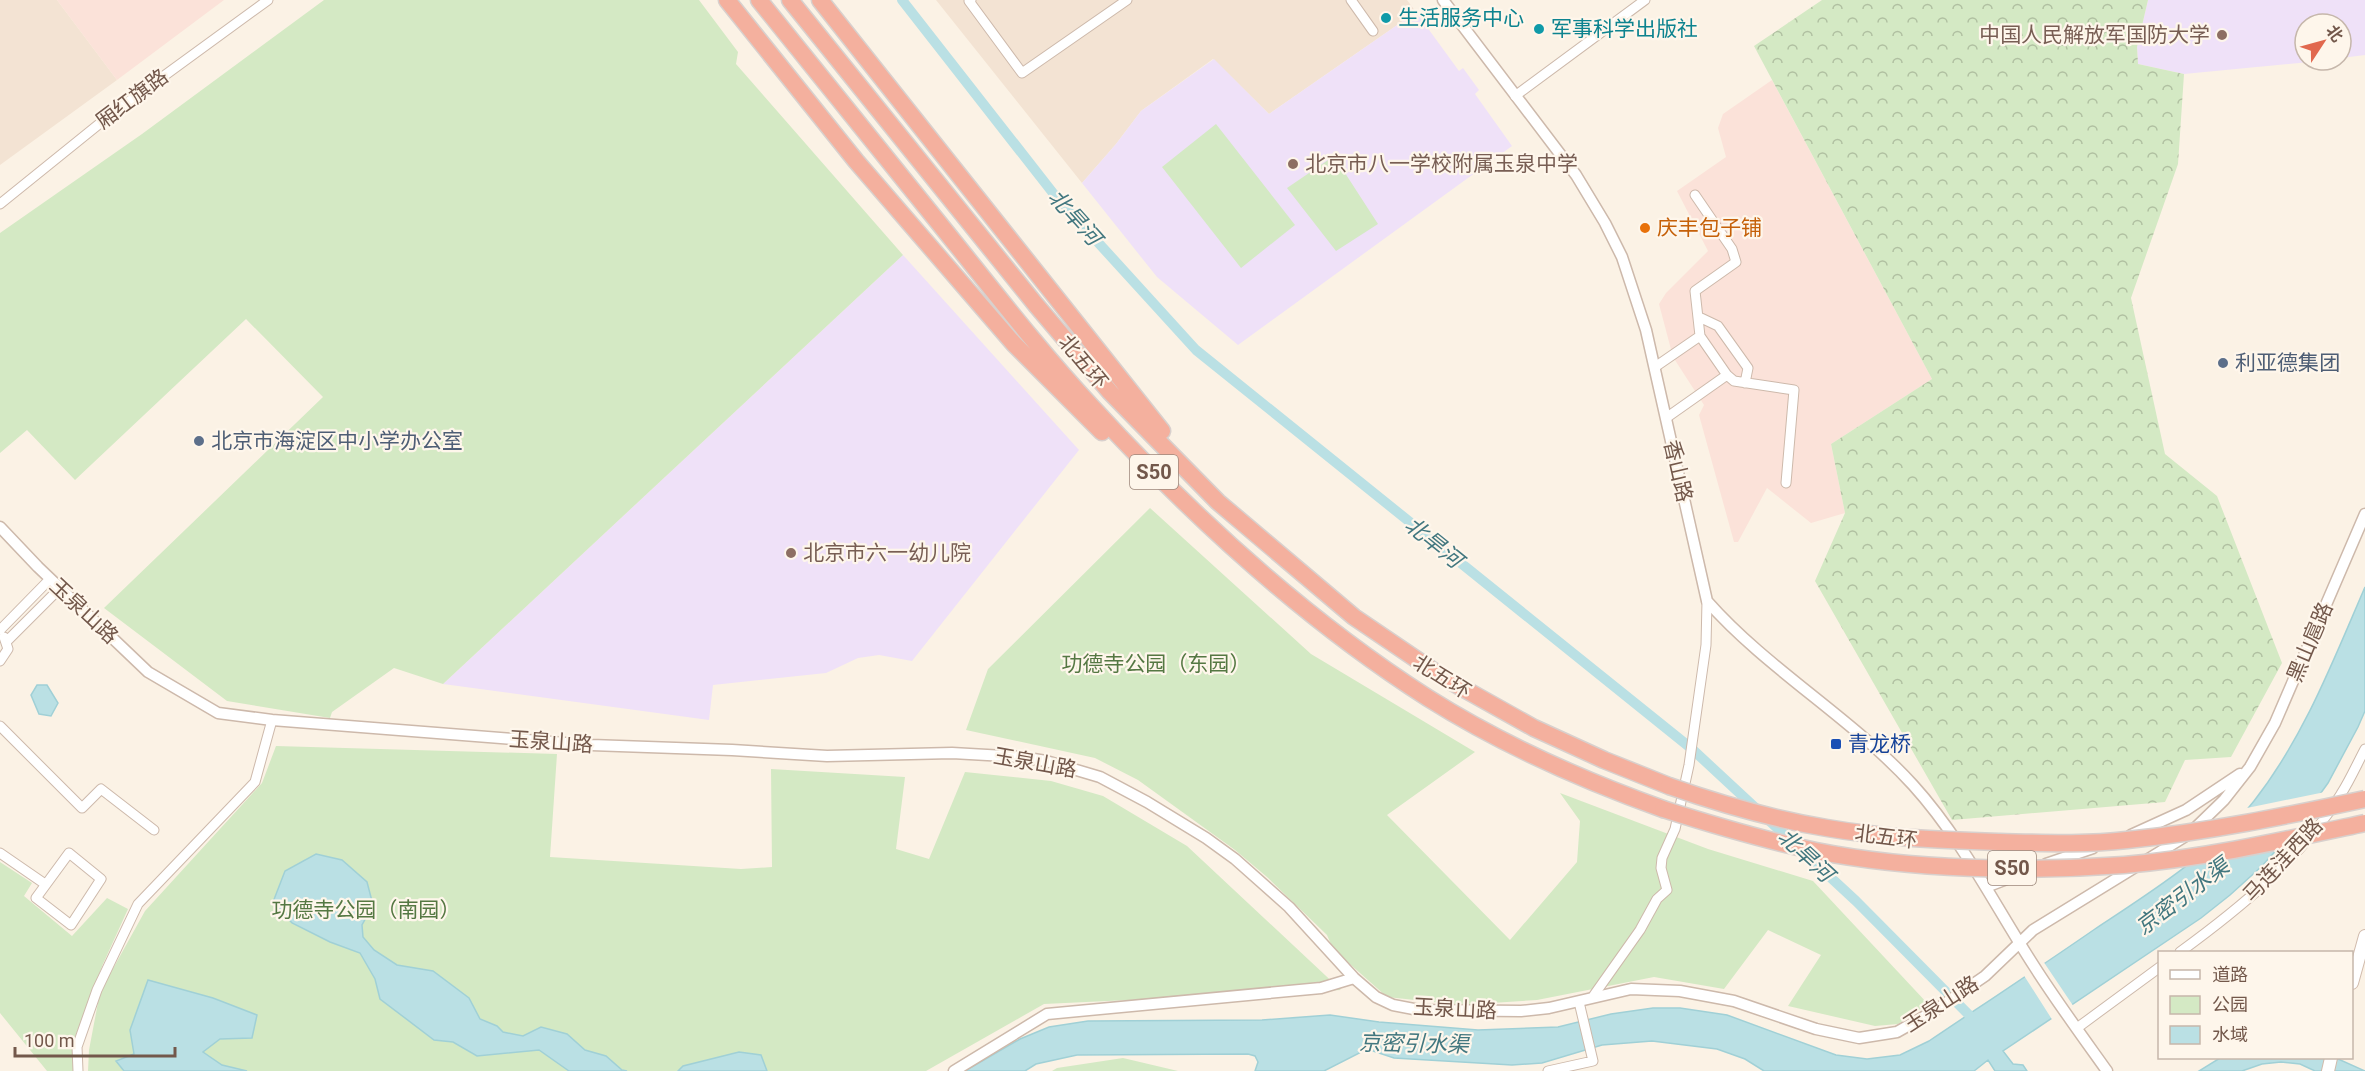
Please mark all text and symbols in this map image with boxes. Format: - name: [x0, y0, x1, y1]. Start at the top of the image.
- place label: 生活服务中心: [1398, 6, 1524, 30]
- marker: 生活服务中心: [1379, 11, 1393, 25]
- north arrow: [2293, 12, 2353, 72]
- place label: 军事科学出版社: [1551, 17, 1698, 41]
- text: 北: [2322, 21, 2347, 46]
- marker: 军事科学出版社: [1532, 22, 1546, 36]
- place label: 中国人民解放军国防大学: [1979, 23, 2210, 47]
- marker: 中国人民解放军国防大学: [2215, 28, 2229, 42]
- street label: 厢红旗路: [91, 64, 173, 134]
- place label: 北京市八一学校附属玉泉中学: [1305, 152, 1578, 176]
- marker: 北京市八一学校附属玉泉中学: [1286, 157, 1300, 171]
- water label: 北旱河: [1043, 184, 1109, 253]
- place label: 庆丰包子铺: [1657, 216, 1762, 240]
- marker: 庆丰包子铺: [1638, 221, 1652, 235]
- street label: 北五环: [1054, 330, 1112, 394]
- place label: 利亚德集团: [2235, 351, 2340, 375]
- marker: 利亚德集团: [2216, 356, 2230, 370]
- place label: 北京市海淀区中小学办公室: [211, 429, 463, 453]
- marker: 北京市海淀区中小学办公室: [192, 434, 206, 448]
- street label: 香山路: [1659, 438, 1697, 504]
- road number: S50: [1130, 455, 1178, 489]
- water label: 北旱河: [1400, 512, 1470, 575]
- place label: 北京市六一幼儿院: [803, 541, 971, 565]
- marker: 北京市六一幼儿院: [784, 546, 798, 560]
- street label: 玉泉山路: [45, 574, 123, 648]
- street label: 黑山扈路: [2283, 599, 2337, 685]
- street label: 北五环: [1409, 650, 1475, 704]
- park label: 功德寺公园（东园）: [1062, 652, 1251, 676]
- street label: 玉泉山路: [508, 727, 594, 757]
- place label: 青龙桥: [1848, 732, 1911, 756]
- marker: 青龙桥: [1829, 737, 1843, 751]
- street label: 玉泉山路: [992, 744, 1078, 782]
- street label: 马连洼西路: [2238, 813, 2328, 907]
- street label: 北五环: [1853, 821, 1919, 853]
- water label: 北旱河: [1773, 824, 1841, 890]
- road number: S50: [1988, 851, 2036, 885]
- water label: 京密引水渠: [2131, 852, 2236, 939]
- park label: 功德寺公园（南园）: [272, 898, 461, 922]
- legend: [2158, 951, 2353, 1059]
- text: 道路: [2212, 964, 2248, 985]
- street label: 玉泉山路: [1899, 971, 1983, 1037]
- text: 公园: [2212, 994, 2248, 1015]
- street label: 玉泉山路: [1412, 995, 1498, 1023]
- scale bar: [15, 1020, 176, 1058]
- text: 水域: [2212, 1024, 2248, 1045]
- text: 100 m: [24, 1030, 75, 1051]
- water label: 京密引水渠: [1359, 1030, 1472, 1057]

